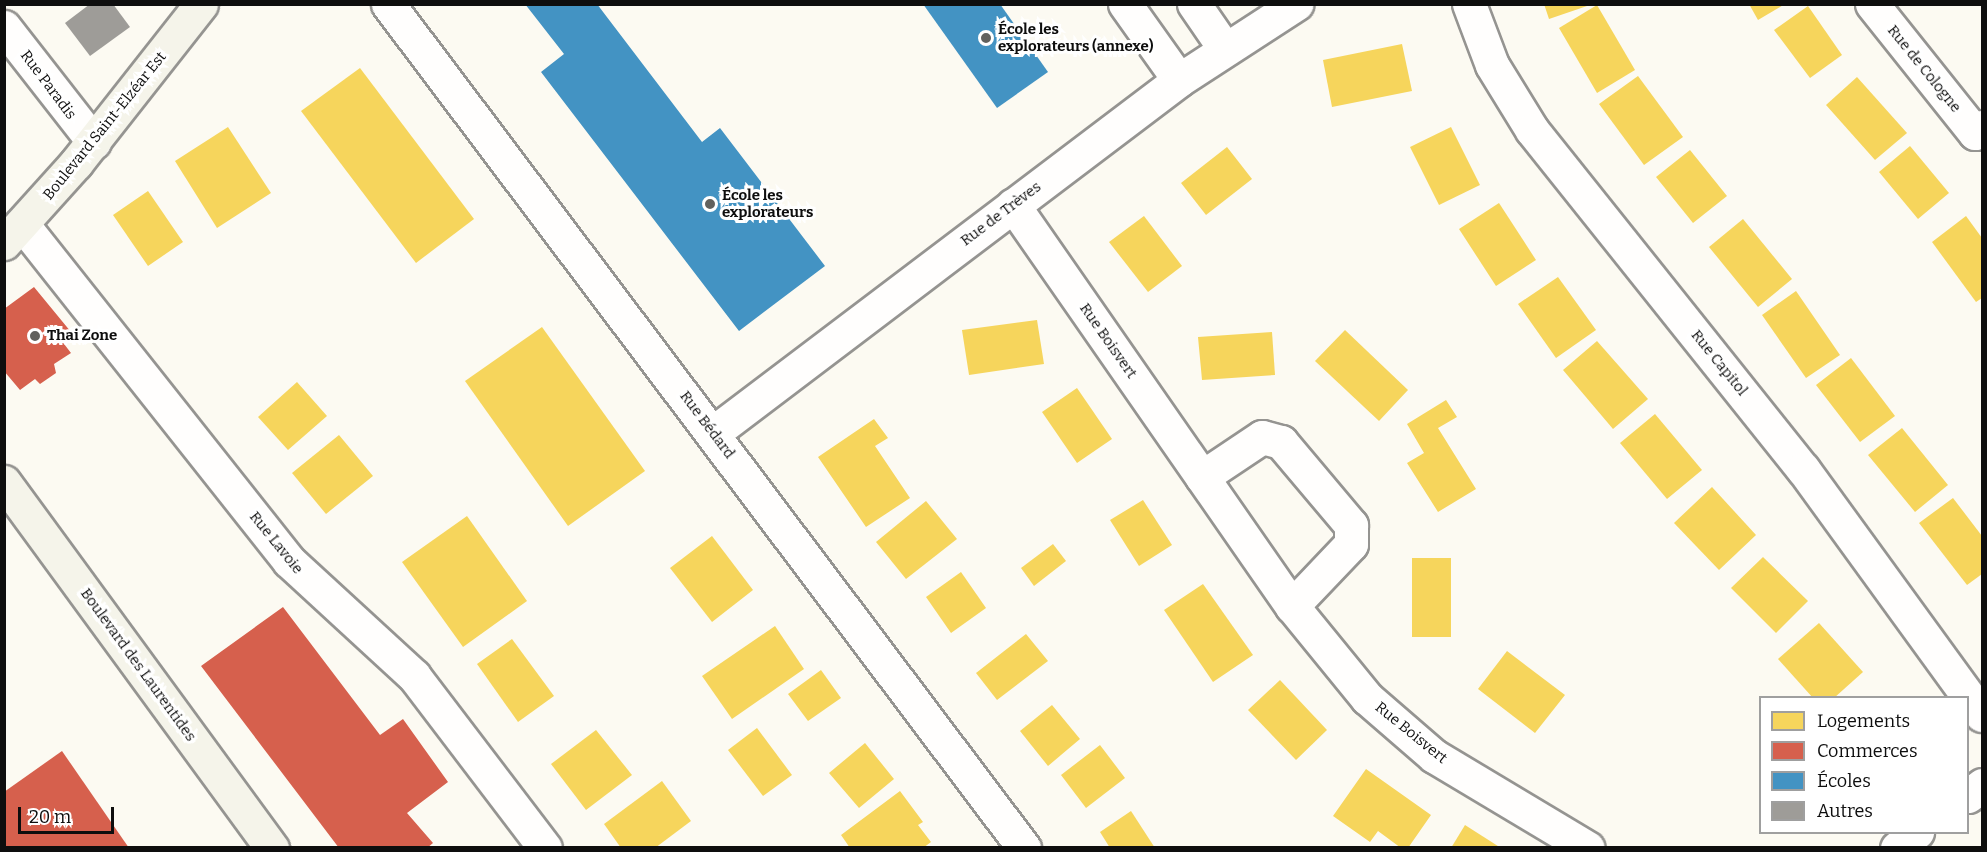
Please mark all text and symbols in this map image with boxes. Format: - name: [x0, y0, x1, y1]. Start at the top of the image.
- place label: École les explorateurs (annexe): [998, 20, 1153, 55]
- street label: Rue de Cologne: [1883, 22, 1965, 116]
- marker: École les explorateurs (annexe): [979, 31, 993, 45]
- street label: Rue Paradis: [16, 47, 80, 123]
- street label: Boulevard Saint-Elzéar Est: [40, 48, 170, 204]
- street label: Rue de Trèves: [957, 178, 1045, 250]
- place label: École les explorateurs: [722, 186, 813, 221]
- marker: École les explorateurs: [703, 197, 717, 211]
- street label: Rue Boisvert: [1076, 300, 1140, 382]
- place label: Thai Zone: [47, 327, 117, 345]
- street label: Rue Capitol: [1687, 327, 1751, 399]
- marker: Thai Zone: [28, 329, 42, 343]
- street label: Rue Bédard: [676, 388, 738, 462]
- street label: Rue Lavoie: [245, 508, 307, 578]
- street label: Boulevard des Laurentides: [76, 585, 200, 745]
- legend: [1759, 696, 1969, 834]
- street label: Rue Boisvert: [1371, 698, 1451, 768]
- text: Logements: [1817, 710, 1910, 732]
- text: Commerces: [1817, 740, 1918, 762]
- text: Écoles: [1817, 770, 1871, 792]
- scale bar: [21, 795, 117, 833]
- text: Autres: [1817, 800, 1873, 822]
- text: 20 m: [29, 806, 71, 828]

